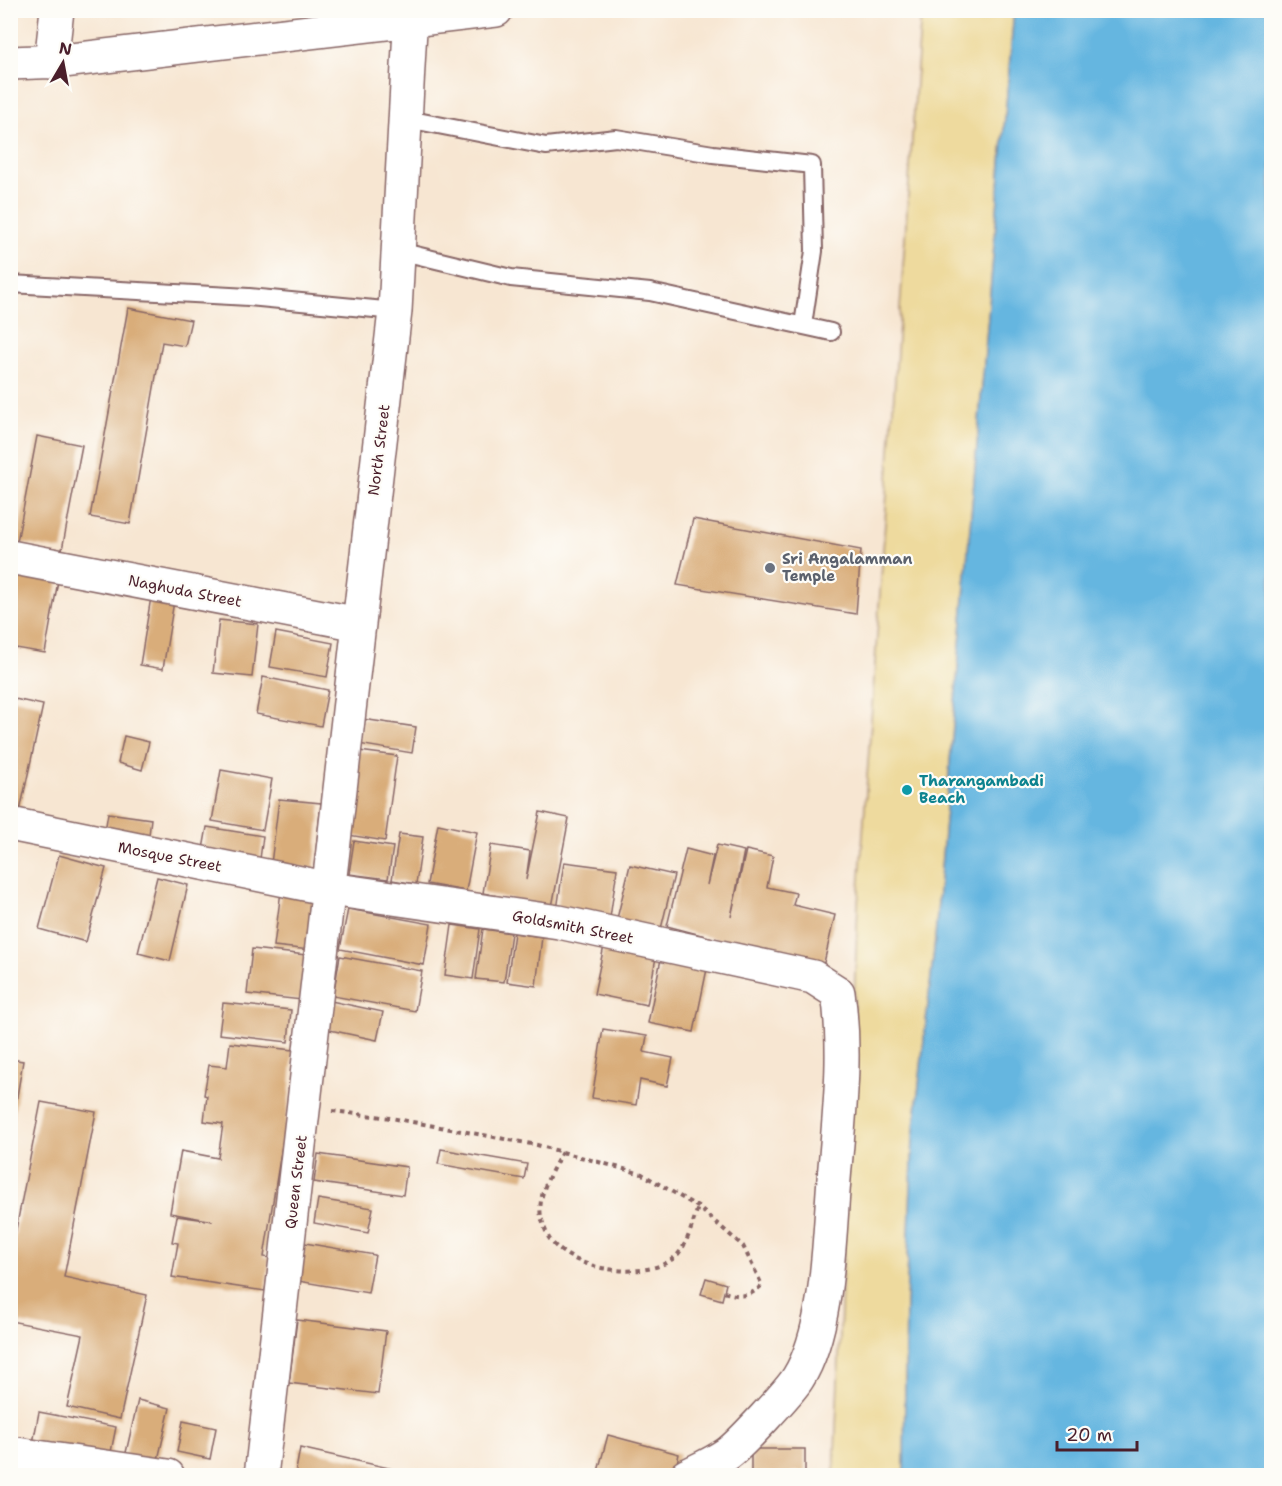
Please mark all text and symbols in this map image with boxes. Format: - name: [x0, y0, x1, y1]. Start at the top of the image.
- north arrow: [33, 33, 93, 93]
- text: N: [57, 37, 74, 60]
- street label: North Street: [363, 403, 395, 497]
- place label: Sri Angalamman Temple: [782, 549, 912, 586]
- marker: Sri Angalamman Temple: [763, 561, 777, 575]
- street label: Naghuda Street: [127, 570, 243, 612]
- place label: Tharangambadi Beach: [919, 771, 1044, 808]
- marker: Tharangambadi Beach: [900, 783, 914, 797]
- street label: Mosque Street: [116, 837, 224, 877]
- street label: Goldsmith Street: [511, 905, 635, 949]
- street label: Queen Street: [280, 1134, 312, 1230]
- scale bar: [1057, 1414, 1136, 1452]
- text: 20 m: [1066, 1423, 1112, 1447]

